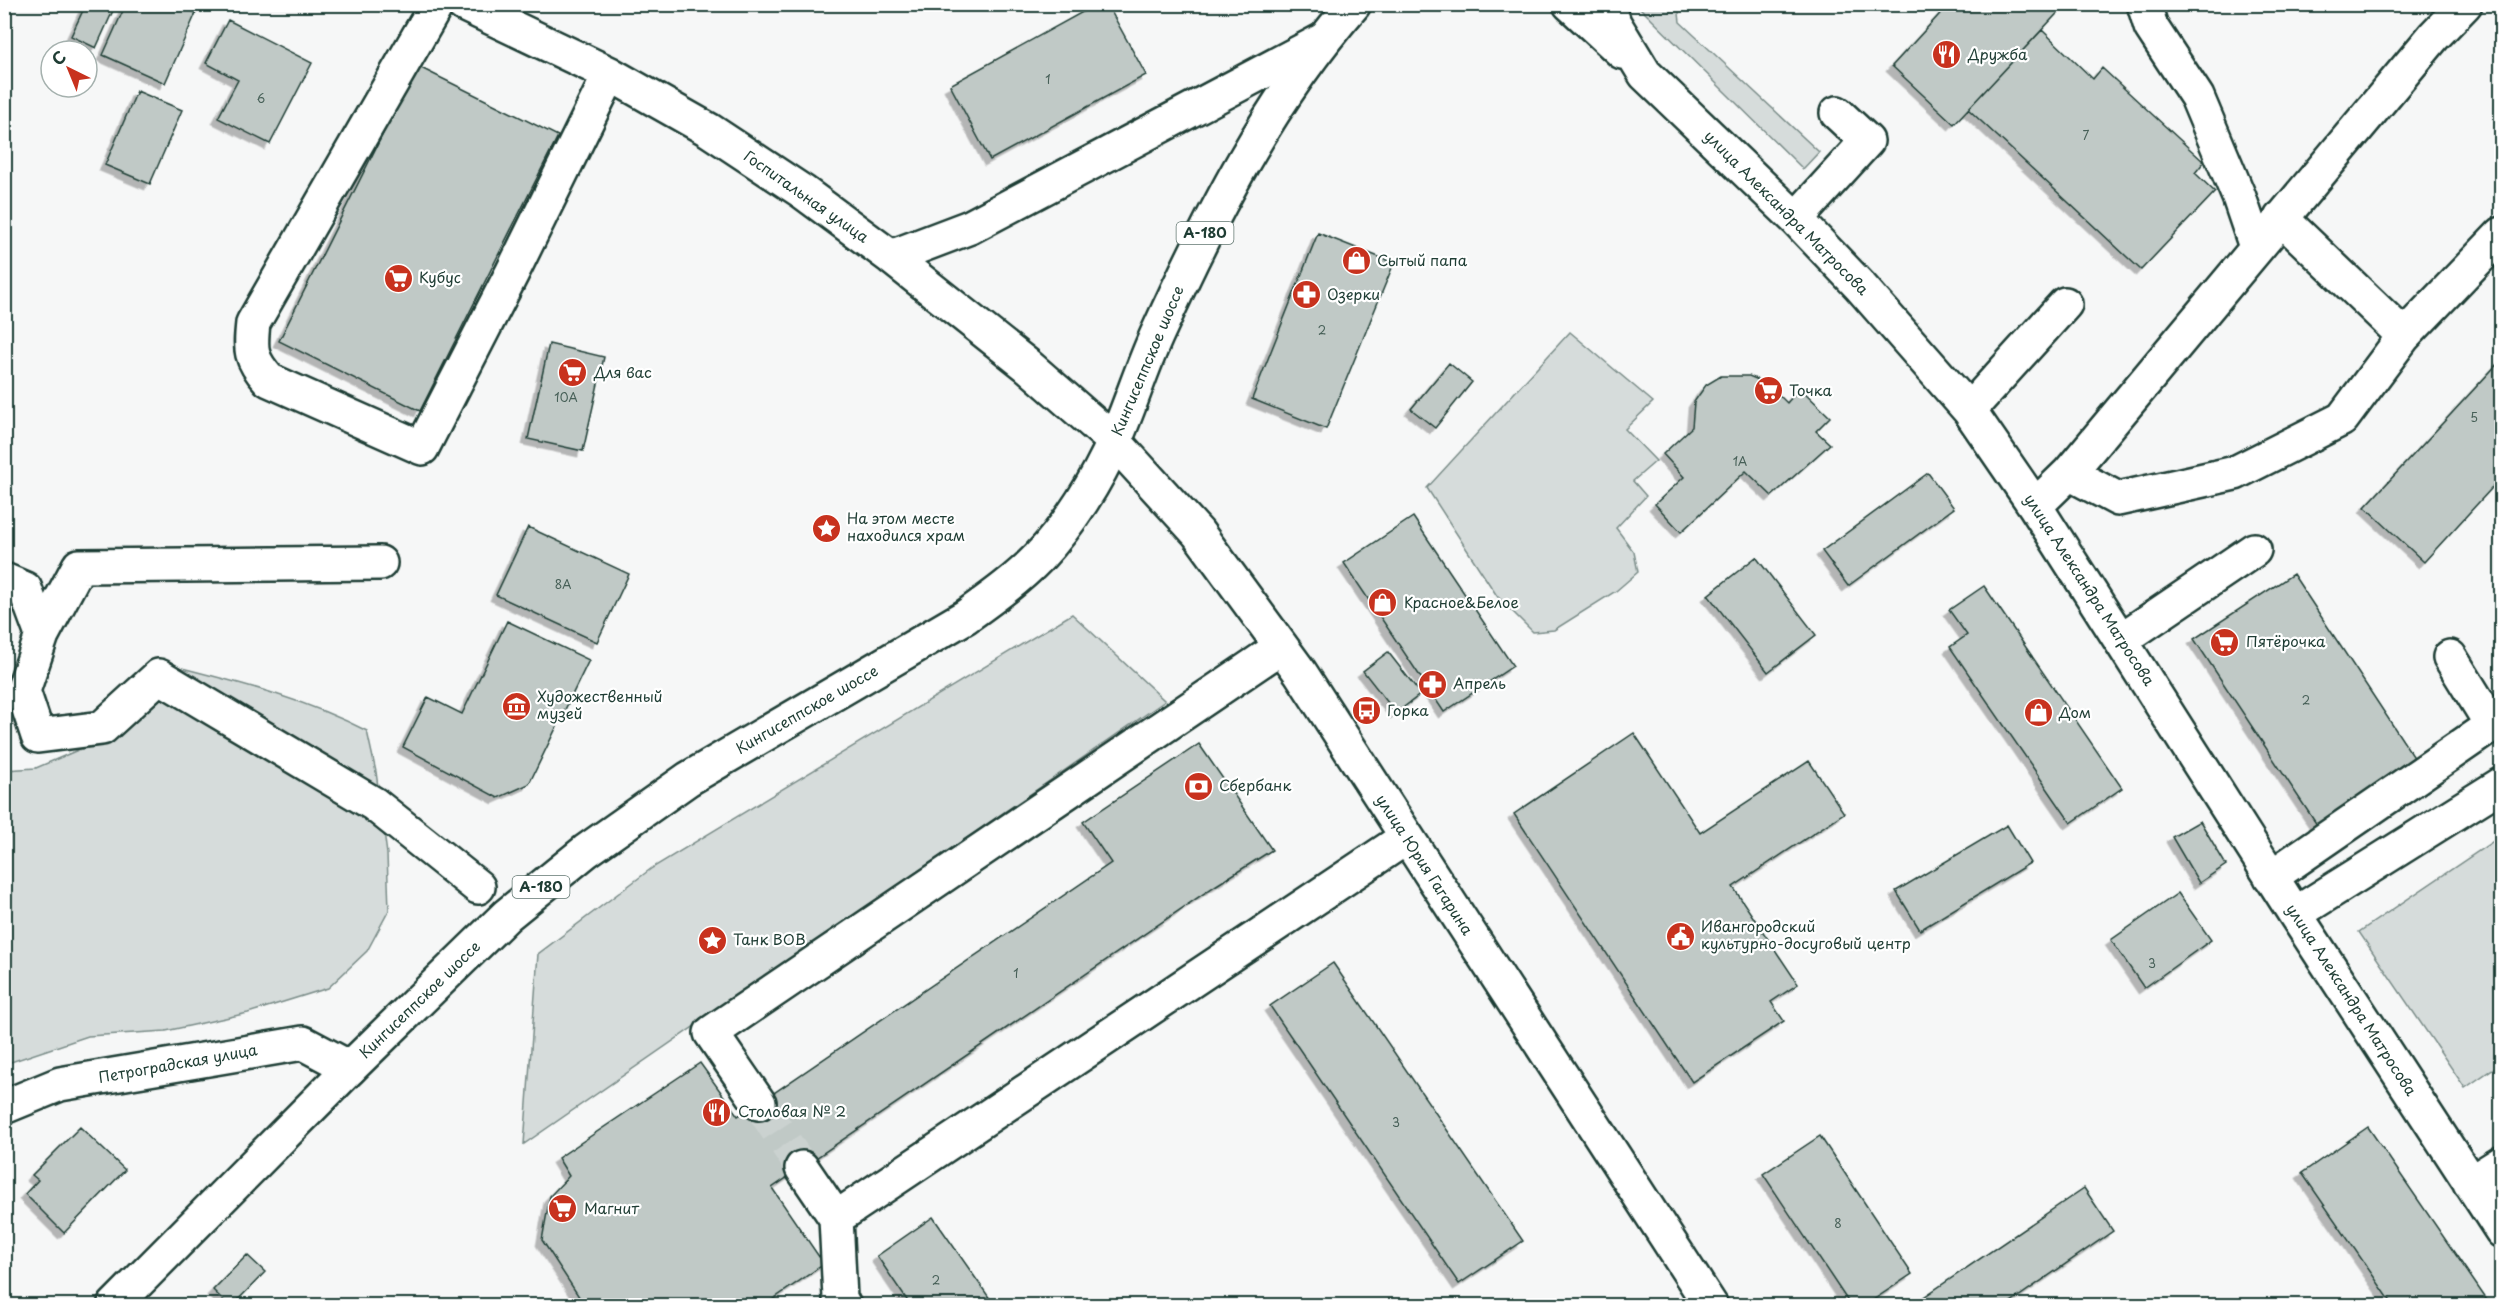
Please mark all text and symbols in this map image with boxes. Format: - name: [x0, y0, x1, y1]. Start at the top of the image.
- north arrow: [39, 39, 99, 99]
- restaurant icon: Дружба: [1931, 39, 1963, 71]
- place label: Дружба: [1967, 42, 2028, 65]
- text: С: [45, 44, 71, 70]
- house number: 1: [1045, 70, 1051, 88]
- house number: 6: [257, 89, 265, 107]
- street label: улица Александра Матросова: [1699, 124, 1875, 300]
- house number: 7: [2083, 126, 2090, 144]
- street label: Госпитальная улица: [740, 144, 874, 248]
- road number: А-180: [1176, 222, 1234, 244]
- shop icon: Сытый папа: [1340, 245, 1372, 277]
- place label: Сытый папа: [1377, 248, 1468, 271]
- supermarket icon: Кубус: [382, 262, 414, 294]
- place label: Кубус: [419, 265, 461, 288]
- pharmacy icon: Озерки: [1290, 279, 1322, 311]
- street label: Кингисеппское шоссе: [1105, 282, 1189, 439]
- place label: Озерки: [1327, 282, 1380, 305]
- house number: 2: [1318, 321, 1326, 339]
- supermarket icon: Для вас: [557, 357, 589, 389]
- place label: Для вас: [593, 360, 652, 383]
- supermarket icon: Точка: [1752, 375, 1784, 407]
- place label: Точка: [1789, 378, 1833, 401]
- house number: 10А: [554, 388, 578, 406]
- house number: 5: [2470, 408, 2478, 426]
- house number: 1А: [1733, 452, 1747, 470]
- street label: улица Александра Матросова: [2019, 489, 2161, 690]
- place label: На этом месте находился храм: [847, 506, 965, 546]
- place icon: На этом месте находился храм: [810, 512, 842, 544]
- house number: 8А: [555, 575, 571, 593]
- shop icon: Красное&Белое: [1367, 587, 1399, 619]
- place label: Красное&Белое: [1404, 590, 1519, 613]
- supermarket icon: Пятёрочка: [2209, 626, 2241, 658]
- place label: Пятёрочка: [2246, 629, 2326, 652]
- street label: Кингисеппское шоссе: [731, 658, 882, 759]
- pharmacy icon: Апрель: [1416, 668, 1448, 700]
- place label: Апрель: [1453, 671, 1506, 694]
- place label: Художественный музей: [537, 684, 663, 724]
- museum icon: Художественный музей: [500, 690, 532, 722]
- house number: 2: [2302, 691, 2310, 709]
- bus stop icon: Горка: [1350, 695, 1382, 727]
- shop icon: Дом: [2022, 697, 2054, 729]
- place label: Горка: [1387, 698, 1429, 721]
- place label: Дом: [2058, 700, 2091, 723]
- bank icon: Сбербанк: [1182, 770, 1214, 802]
- place label: Сбербанк: [1219, 773, 1291, 796]
- street label: улица Юрия Гагарина: [1371, 789, 1480, 940]
- road number: А-180: [512, 876, 570, 898]
- street label: улица Александра Матросова: [2281, 899, 2423, 1100]
- place label: Ивангородский культурно-досуговый центр: [1701, 914, 1911, 954]
- public building icon: Ивангородский культурно-досуговый центр: [1664, 920, 1696, 952]
- place icon: Танк ВОВ: [696, 924, 728, 956]
- place label: Танк ВОВ: [733, 927, 806, 950]
- street label: Кингисеппское шоссе: [353, 935, 485, 1063]
- house number: 3: [2148, 954, 2156, 972]
- house number: 1: [1013, 964, 1019, 982]
- street label: Петроградская улица: [96, 1037, 260, 1088]
- restaurant icon: Столовая № 2: [701, 1096, 733, 1128]
- place label: Столовая № 2: [738, 1099, 846, 1122]
- house number: 3: [1392, 1113, 1400, 1131]
- supermarket icon: Магнит: [547, 1193, 579, 1225]
- place label: Магнит: [584, 1196, 639, 1219]
- house number: 8: [1834, 1214, 1842, 1232]
- house number: 2: [932, 1271, 940, 1289]

